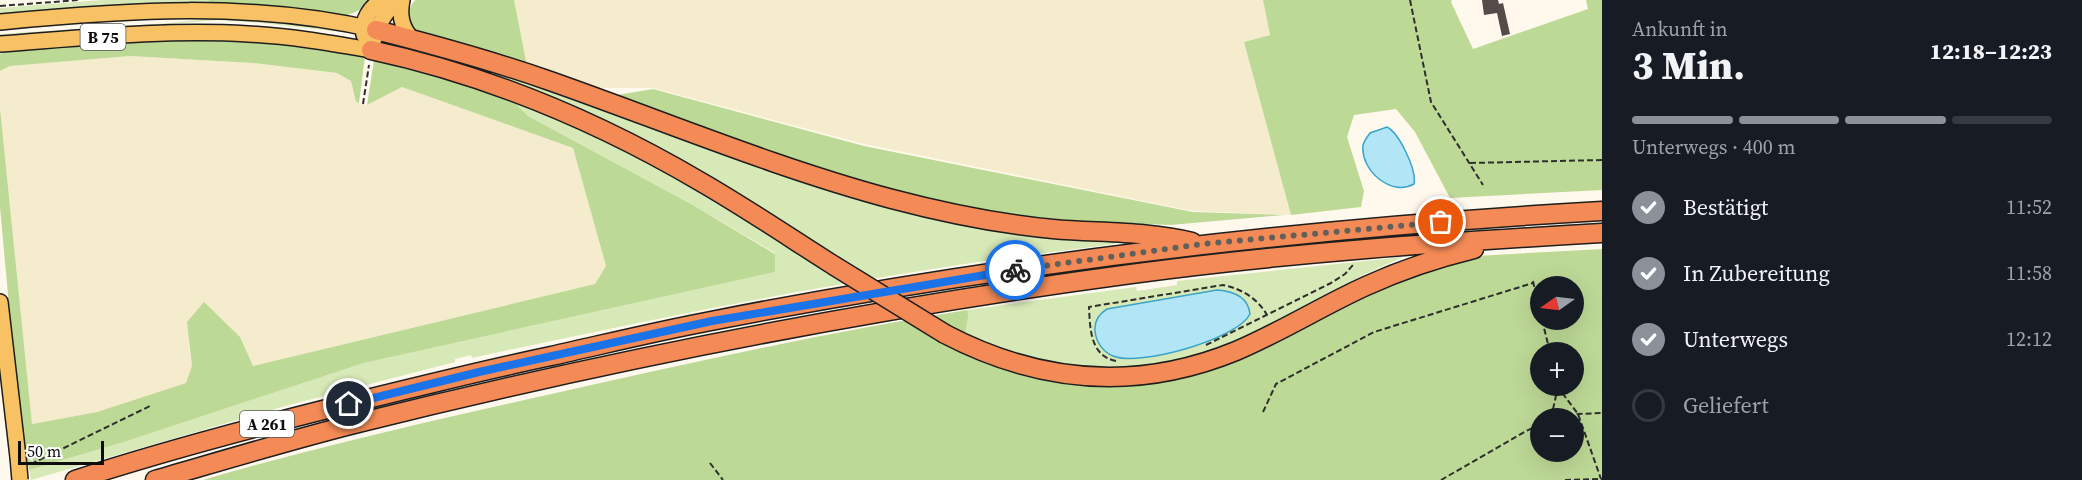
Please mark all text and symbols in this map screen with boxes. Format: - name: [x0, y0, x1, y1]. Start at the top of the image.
- text: Ankunft in: [1632, 15, 1728, 43]
- road number: B 75: [80, 24, 126, 50]
- text: 12:18–12:23: [1930, 36, 2052, 66]
- text: 3 Min.: [1632, 39, 1745, 92]
- text: Unterwegs · 400 m: [1632, 133, 1795, 161]
- icon: check: [1632, 191, 1665, 224]
- text: Bestätigt: [1683, 192, 1768, 222]
- text: 11:52: [2006, 193, 2052, 221]
- pin: [1415, 196, 1466, 247]
- icon: bag: [1424, 205, 1457, 238]
- courier: [985, 240, 1045, 300]
- icon: bike: [999, 254, 1032, 287]
- icon: check: [1632, 257, 1665, 290]
- text: In Zubereitung: [1683, 258, 1830, 288]
- text: 11:58: [2006, 259, 2052, 287]
- north arrow: [1530, 276, 1584, 330]
- map controls: [1530, 276, 1584, 462]
- icon: check: [1632, 323, 1665, 356]
- text: Unterwegs: [1683, 324, 1788, 354]
- text: 12:12: [2006, 325, 2052, 353]
- button: +: [1530, 342, 1584, 396]
- pin: [323, 378, 374, 429]
- icon: home: [332, 387, 365, 420]
- text: Geliefert: [1683, 390, 1769, 420]
- button: −: [1530, 408, 1584, 462]
- road number: A 261: [240, 411, 294, 437]
- scale bar: [18, 438, 104, 466]
- text: 50 m: [27, 440, 61, 462]

